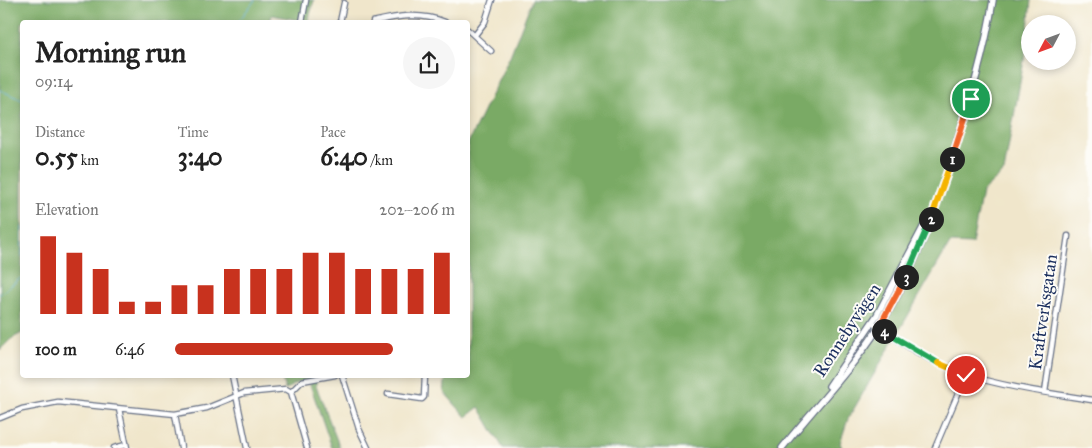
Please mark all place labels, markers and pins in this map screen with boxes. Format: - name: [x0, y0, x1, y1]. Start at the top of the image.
- pin: [950, 78, 992, 120]
- pin: 1: [940, 146, 964, 172]
- pin: 2: [918, 206, 944, 232]
- pin: 3: [894, 264, 918, 290]
- pin: 4: [872, 318, 896, 344]
- pin: [945, 354, 987, 396]

